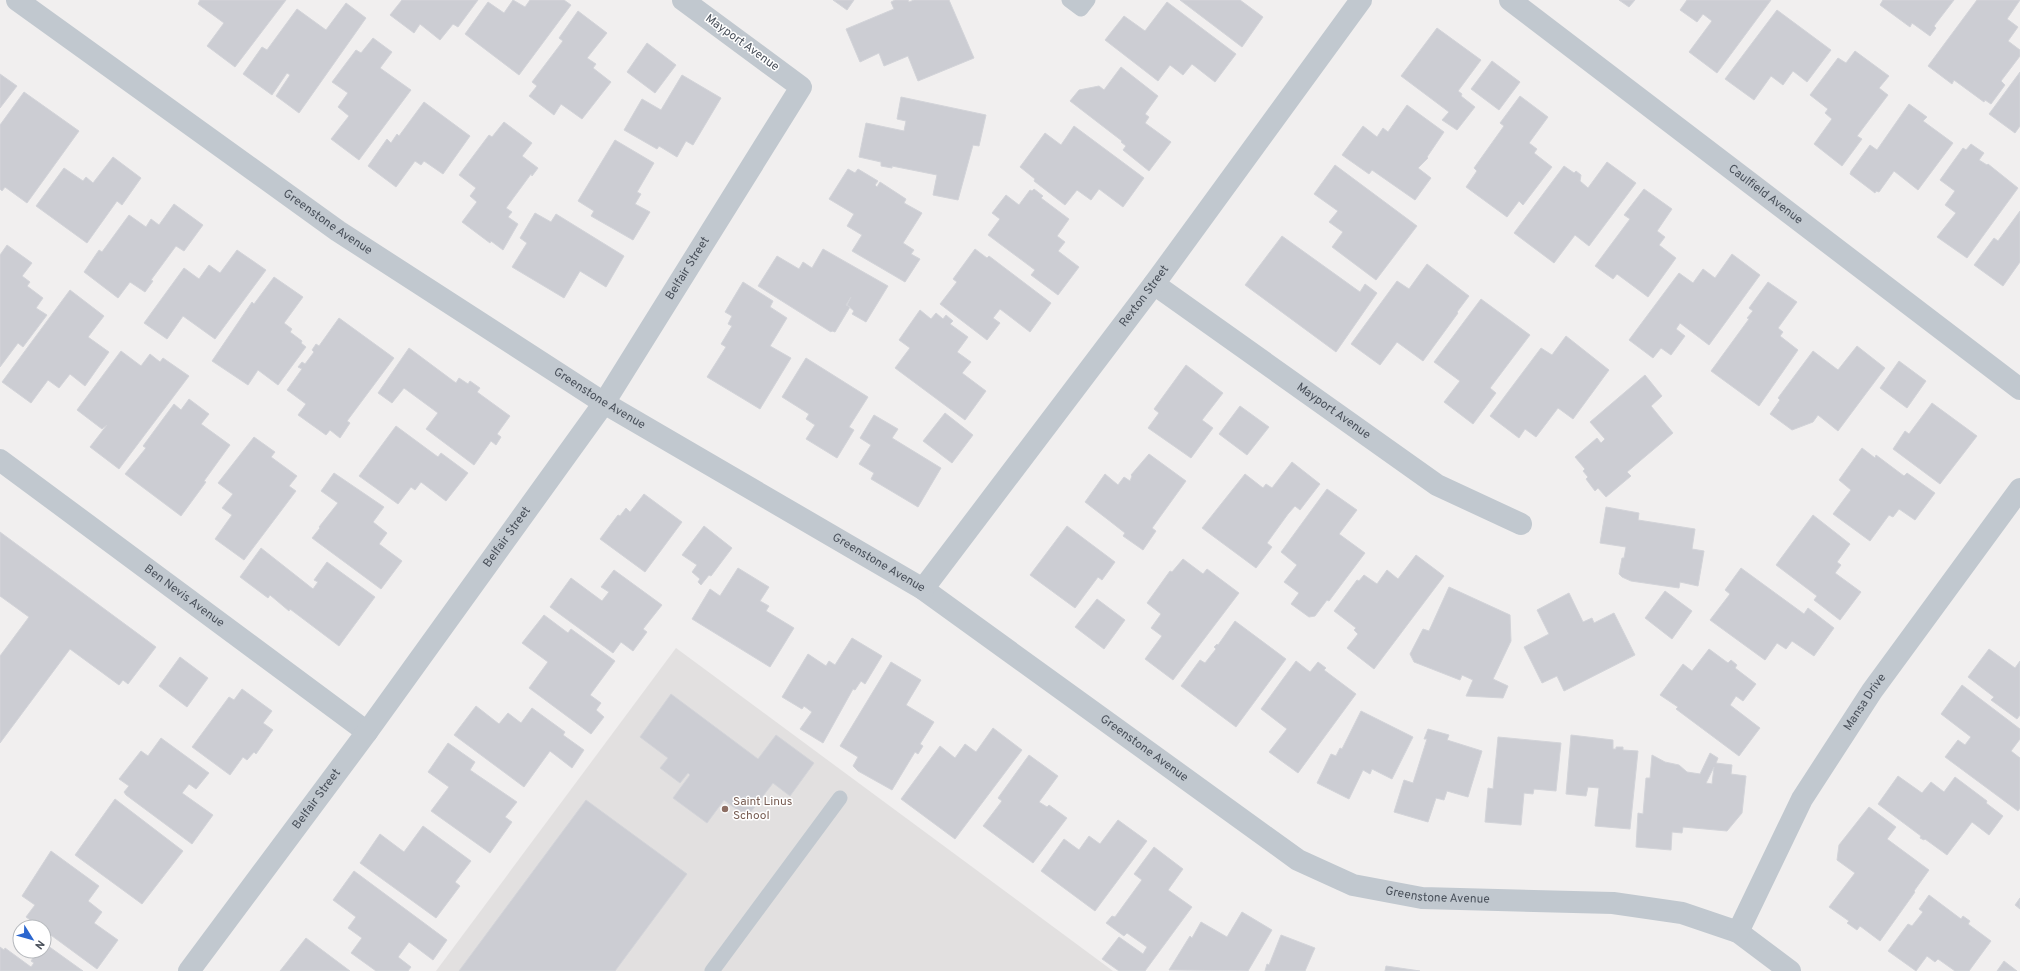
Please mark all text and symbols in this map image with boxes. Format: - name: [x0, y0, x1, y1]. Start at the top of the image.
- street label: Mayport Avenue: [702, 11, 782, 75]
- street label: Caulfield Avenue: [1725, 161, 1806, 228]
- street label: Greenstone Avenue: [280, 186, 375, 259]
- street label: Belfair Street: [662, 234, 714, 303]
- street label: Rexton Street: [1116, 262, 1173, 331]
- street label: Greenstone Avenue: [550, 364, 648, 433]
- street label: Mayport Avenue: [1293, 380, 1374, 443]
- street label: Belfair Street: [480, 504, 535, 571]
- street label: Greenstone Avenue: [829, 530, 928, 596]
- street label: Ben Nevis Avenue: [141, 561, 227, 631]
- street label: Mansa Drive: [1840, 671, 1890, 734]
- street label: Greenstone Avenue: [1097, 711, 1191, 786]
- street label: Belfair Street: [289, 766, 345, 833]
- place label: Saint Linus School: [733, 794, 792, 824]
- marker: Saint Linus School: [720, 804, 730, 814]
- street label: Greenstone Avenue: [1384, 883, 1490, 908]
- north arrow: [12, 919, 52, 959]
- text: N: [31, 937, 47, 952]

